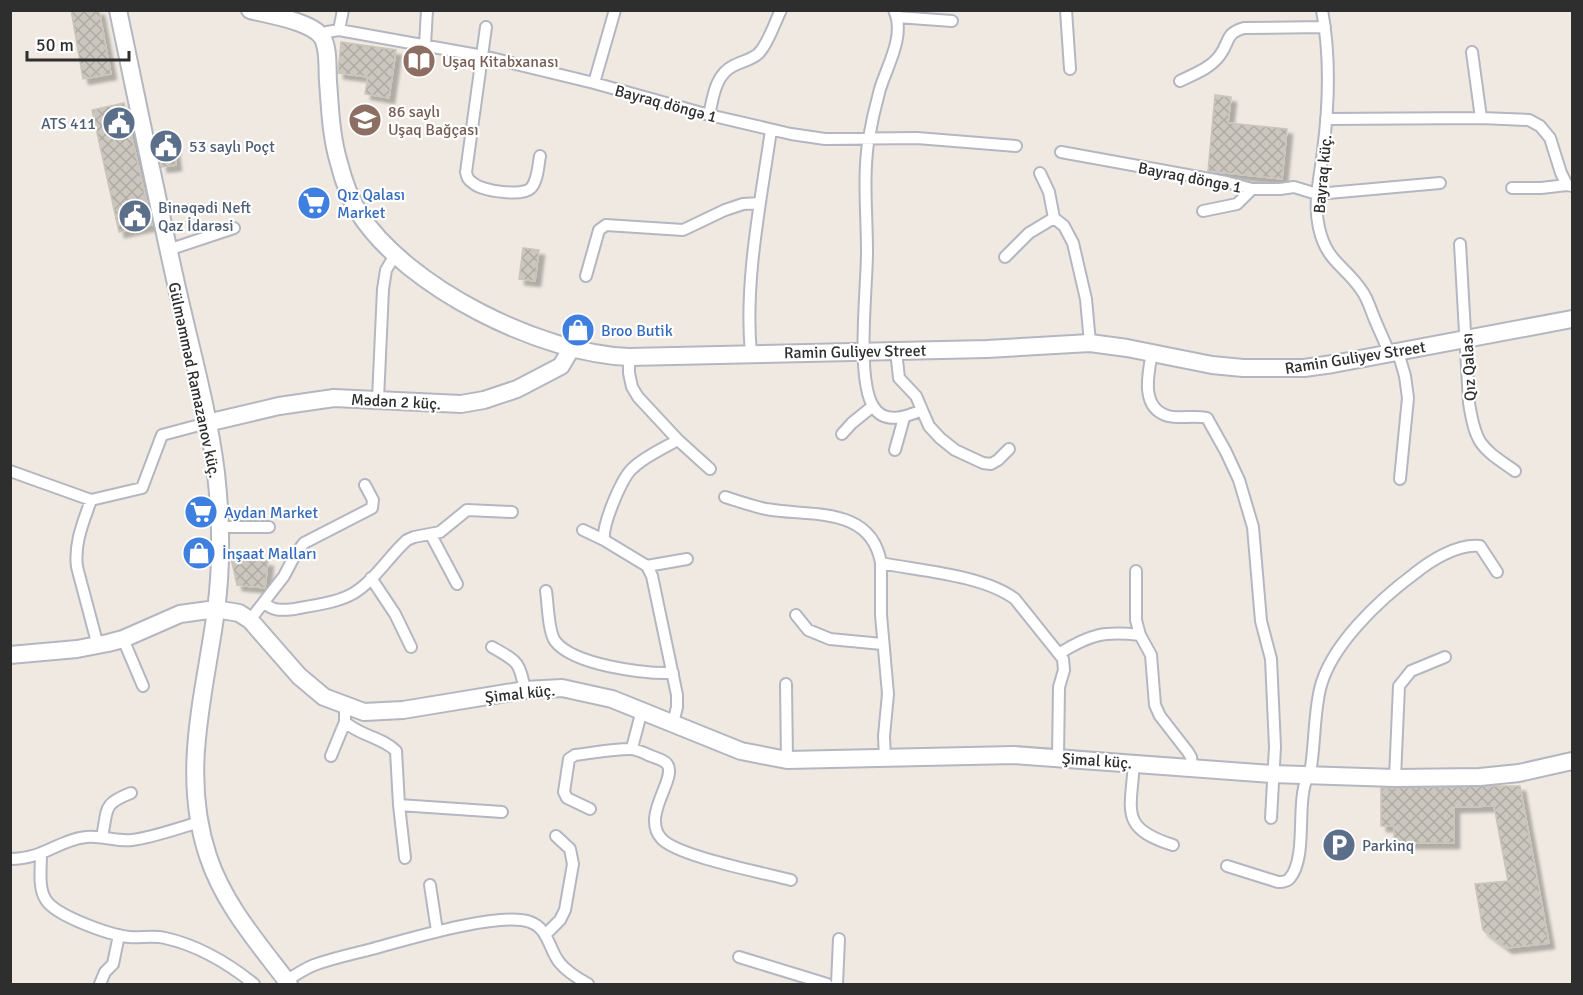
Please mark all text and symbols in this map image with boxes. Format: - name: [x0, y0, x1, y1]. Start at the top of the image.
- scale bar: [27, 24, 129, 62]
- text: 50 m: [36, 34, 74, 56]
- library icon: Uşaq Kitabxanası: [401, 43, 437, 79]
- place label: Uşaq Kitabxanası: [442, 52, 559, 72]
- street label: Bayraq döngə 1: [612, 81, 719, 127]
- school or university icon: 86 saylı Uşaq Bağçası: [347, 102, 383, 138]
- place label: 86 saylı Uşaq Bağçası: [388, 102, 479, 140]
- public building icon: ATS 411: [101, 105, 137, 141]
- place label: ATS 411: [41, 114, 96, 134]
- public building icon: 53 saylı Poçt: [148, 128, 184, 164]
- street label: Bayraq küç.: [1310, 134, 1336, 214]
- place label: 53 saylı Poçt: [189, 137, 275, 157]
- street label: Bayraq döngə 1: [1136, 158, 1243, 198]
- supermarket icon: Qız Qalası Market: [296, 185, 332, 221]
- place label: Qız Qalası Market: [337, 185, 405, 223]
- public building icon: Binəqədi Neft Qaz İdarəsi: [117, 198, 153, 234]
- place label: Binəqədi Neft Qaz İdarəsi: [158, 198, 251, 236]
- street label: Gülməmməd Ramazanov küç.: [163, 280, 225, 480]
- shop icon: Broo Butik: [560, 312, 596, 348]
- place label: Broo Butik: [601, 321, 673, 341]
- street label: Qız Qalası: [1457, 332, 1481, 401]
- street label: Ramin Guliyev Street: [1283, 337, 1427, 379]
- street label: Ramin Guliyev Street: [784, 341, 927, 363]
- street label: Mədən 2 küç.: [350, 390, 441, 414]
- supermarket icon: Aydan Market: [183, 494, 219, 530]
- place label: Aydan Market: [224, 503, 318, 523]
- shop icon: İnşaat Malları: [181, 535, 217, 571]
- place label: İnşaat Malları: [222, 544, 317, 564]
- street label: Şimal küç.: [484, 680, 556, 708]
- street label: Şimal küç.: [1061, 749, 1133, 773]
- parking icon: Parkinq: [1321, 827, 1357, 863]
- place label: Parkinq: [1362, 836, 1414, 856]

